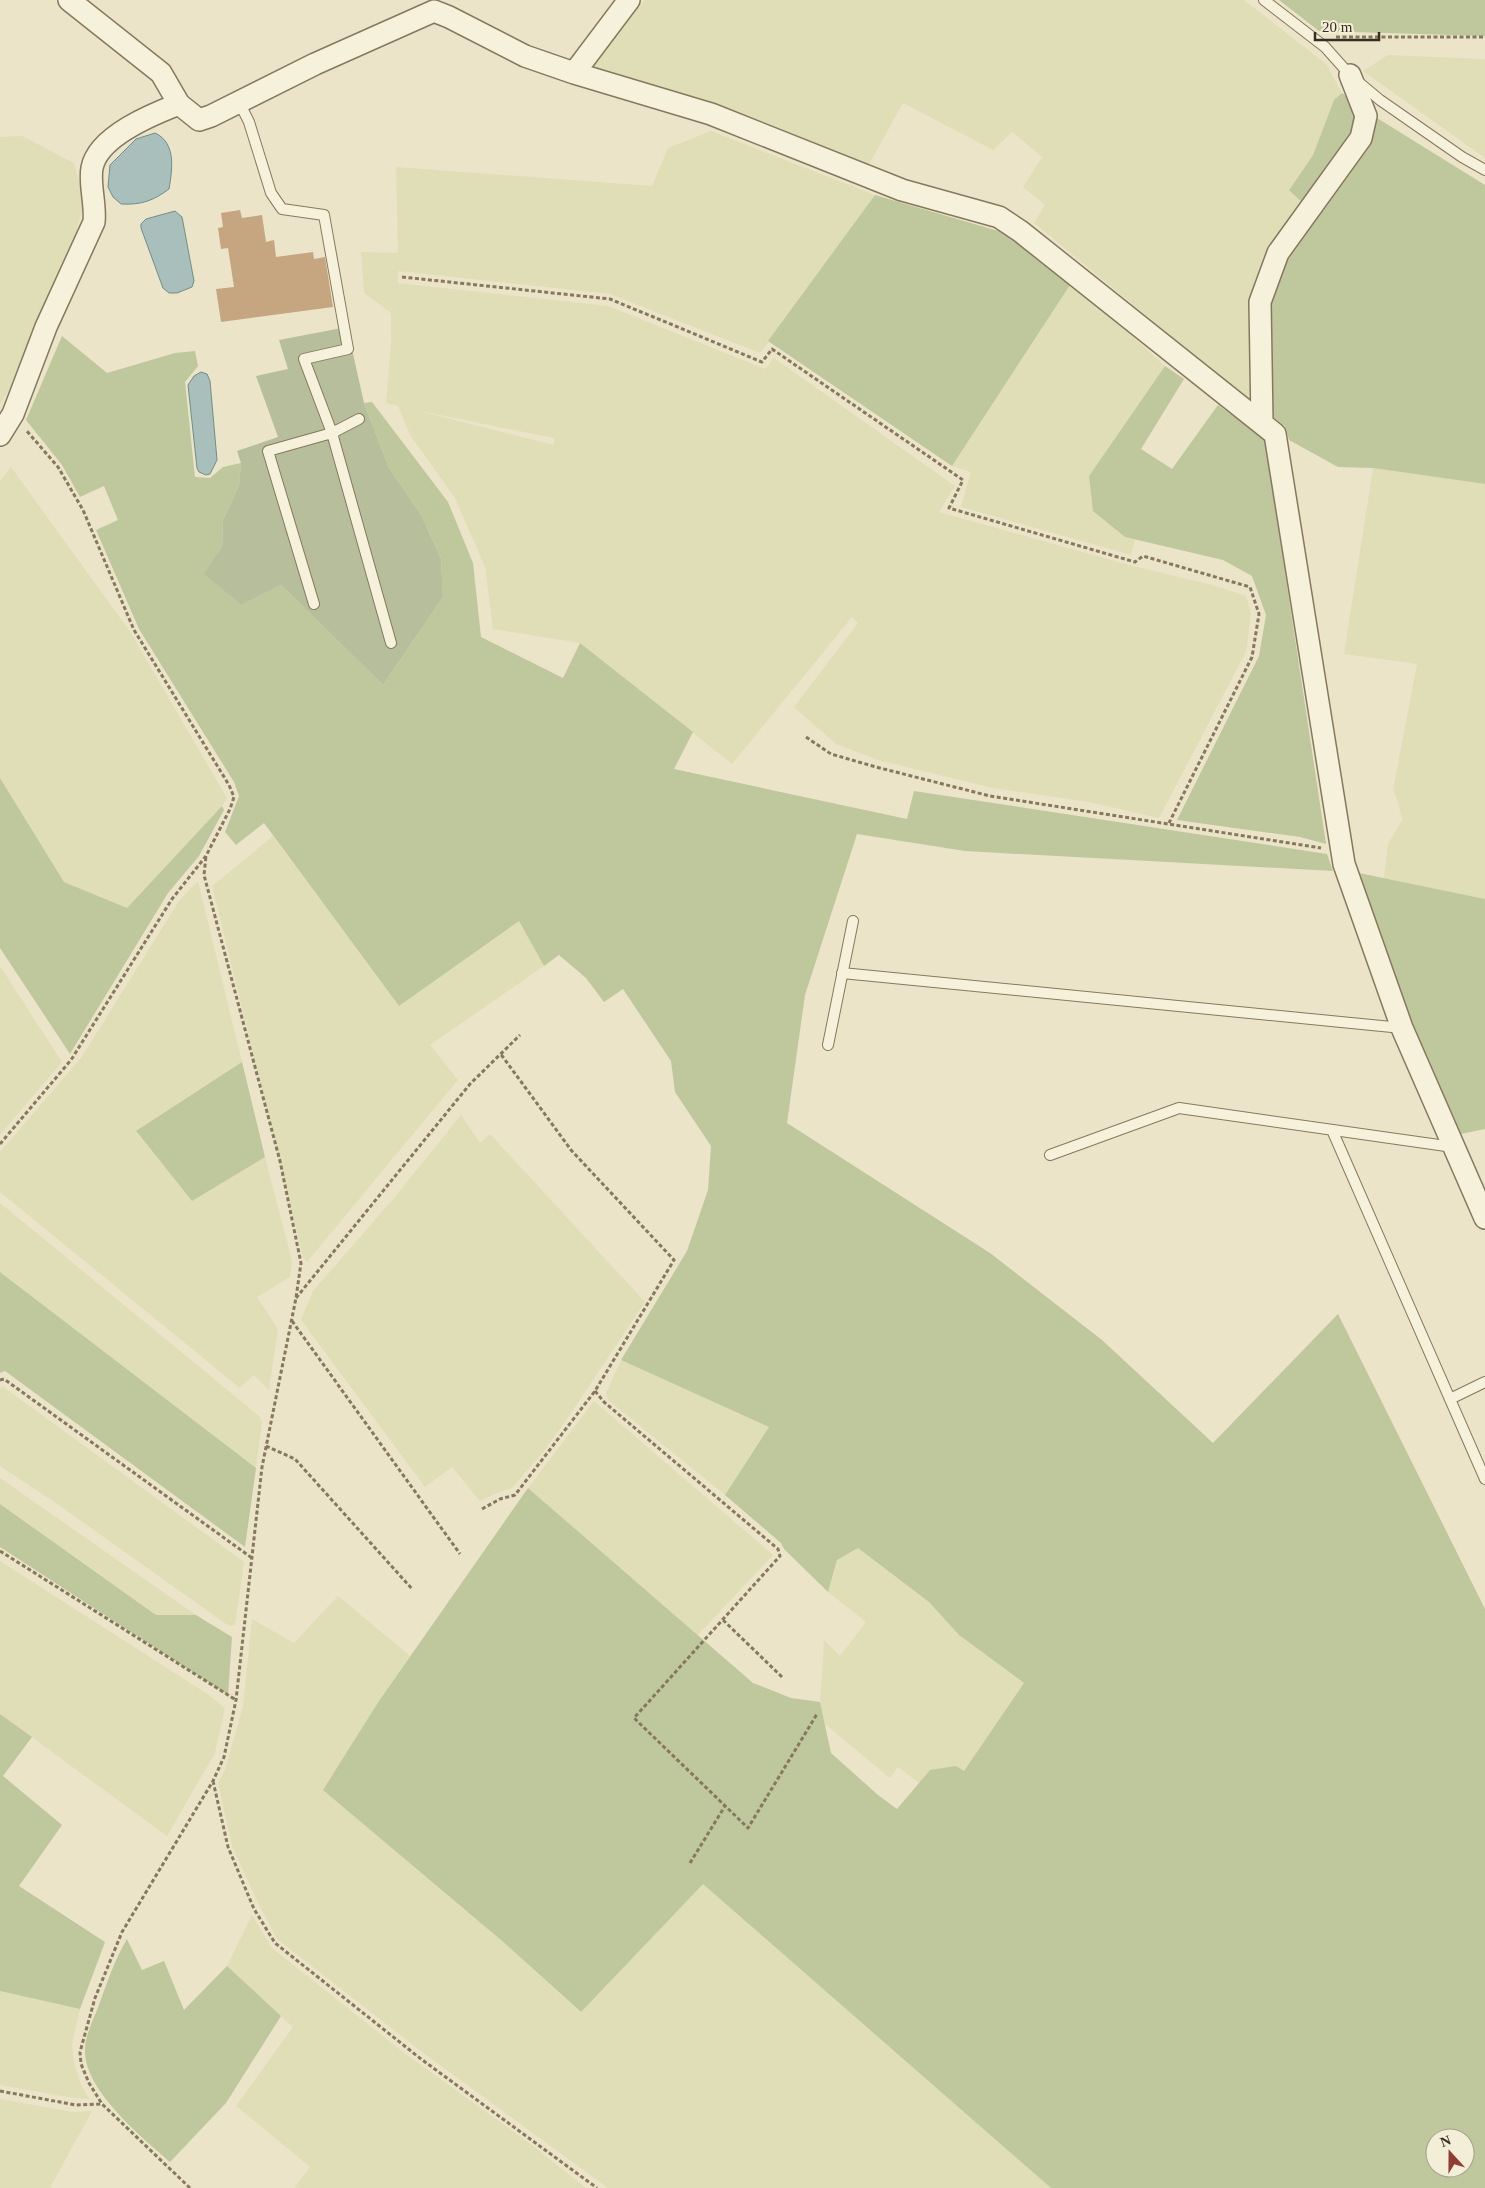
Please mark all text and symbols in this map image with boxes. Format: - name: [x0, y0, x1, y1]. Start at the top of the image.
- scale bar: [1315, 10, 1379, 42]
- text: 20 m: [1322, 19, 1353, 35]
- north arrow: [1425, 2128, 1475, 2178]
- text: N: [1438, 2133, 1453, 2150]

